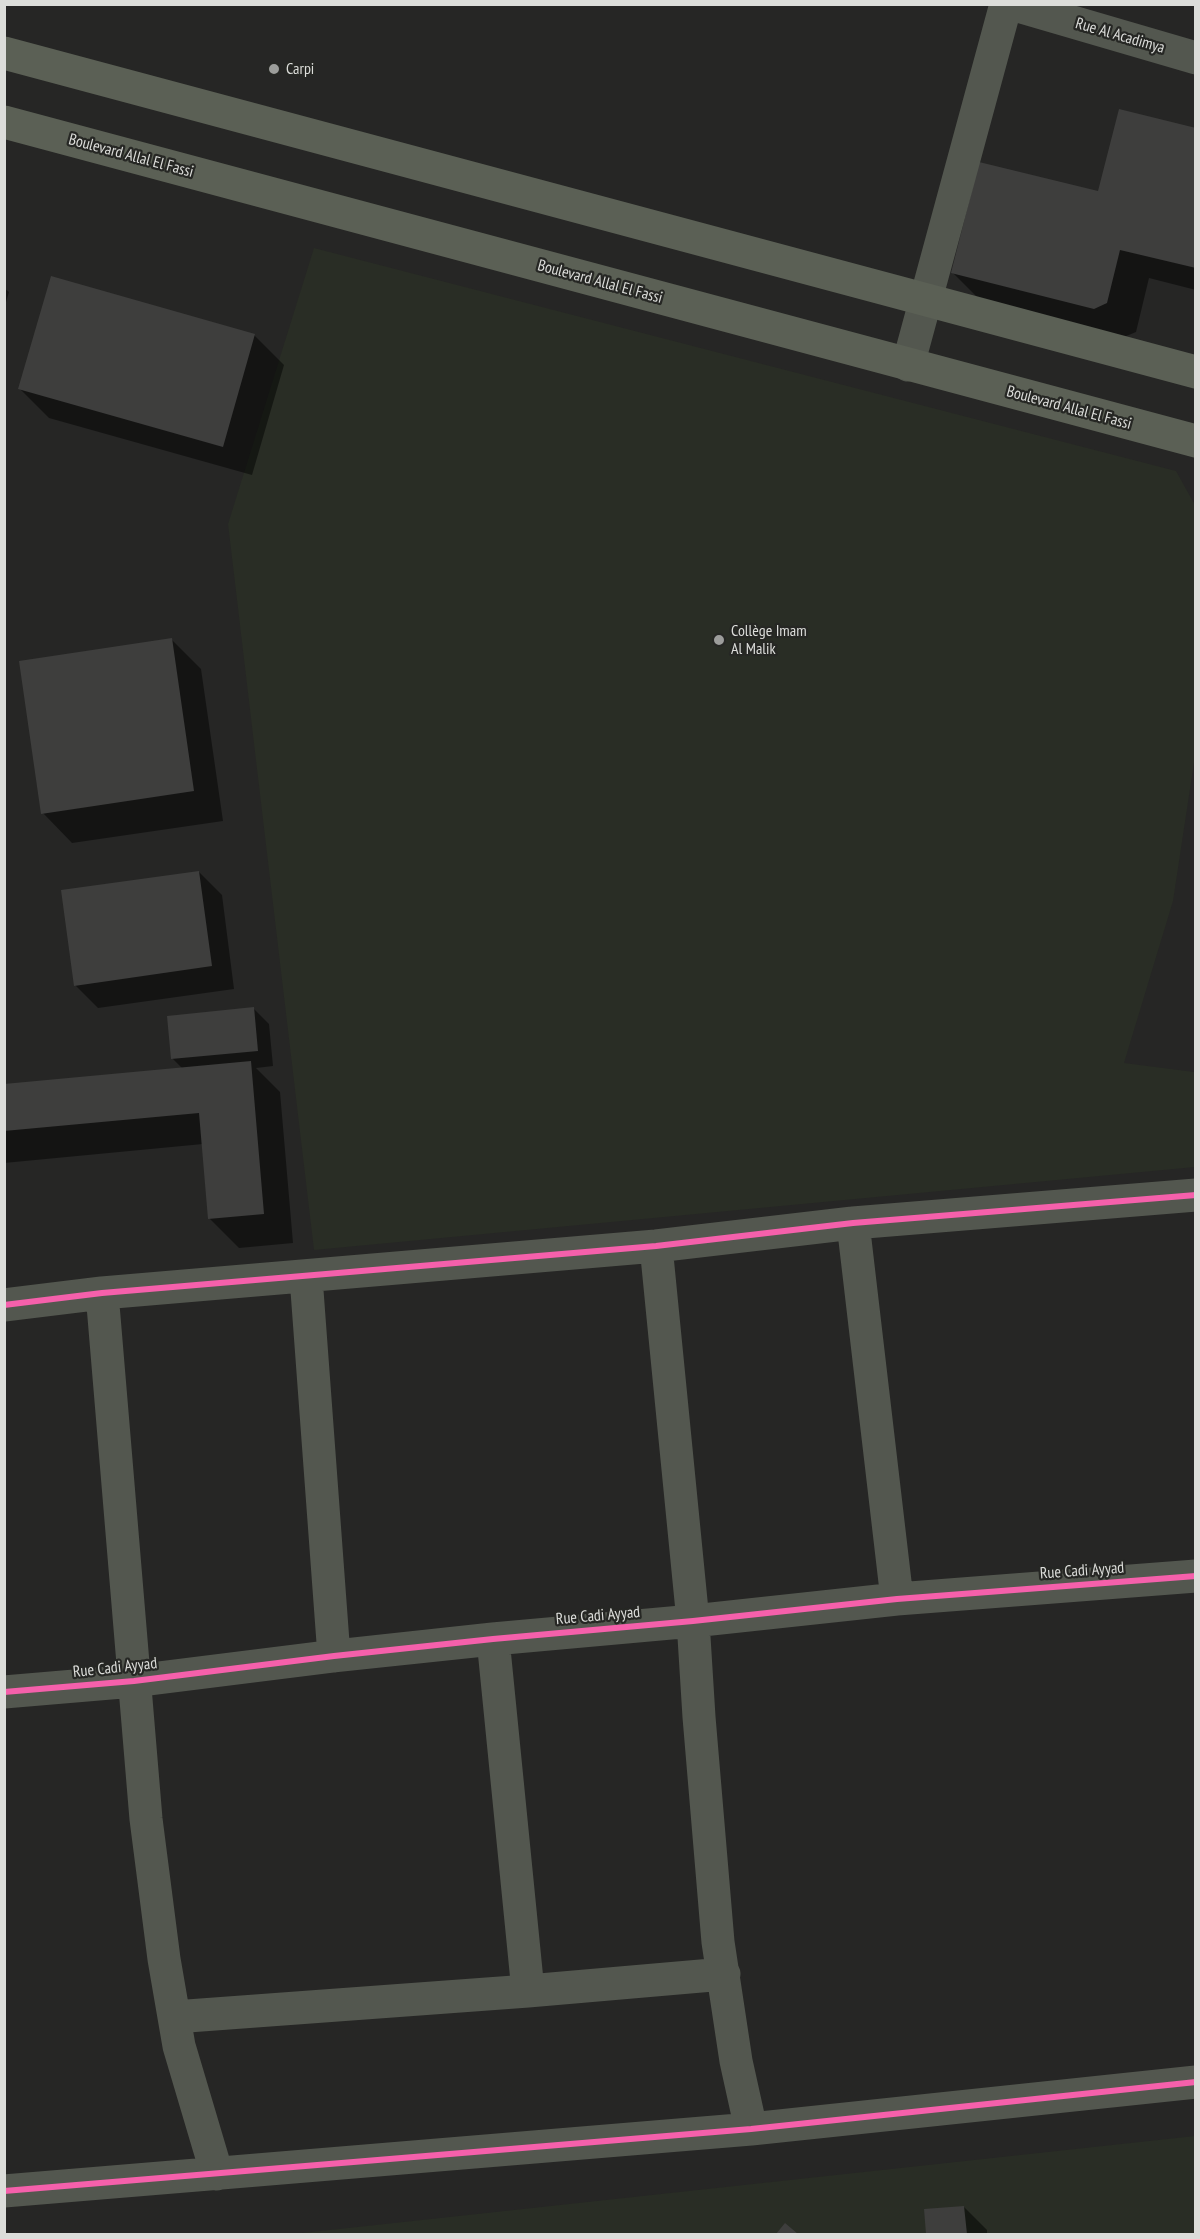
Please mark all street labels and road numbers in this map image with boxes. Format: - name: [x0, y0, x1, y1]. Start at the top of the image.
- street label: Rue Al Acadimya: [1073, 14, 1167, 58]
- street label: Boulevard Allal El Fassi: [66, 130, 196, 182]
- street label: Boulevard Allal El Fassi: [535, 256, 665, 308]
- street label: Boulevard Allal El Fassi: [1004, 382, 1134, 434]
- street label: Rue Cadi Ayyad: [1039, 1558, 1125, 1584]
- street label: Rue Cadi Ayyad: [555, 1603, 641, 1629]
- street label: Rue Cadi Ayyad: [72, 1654, 158, 1682]

